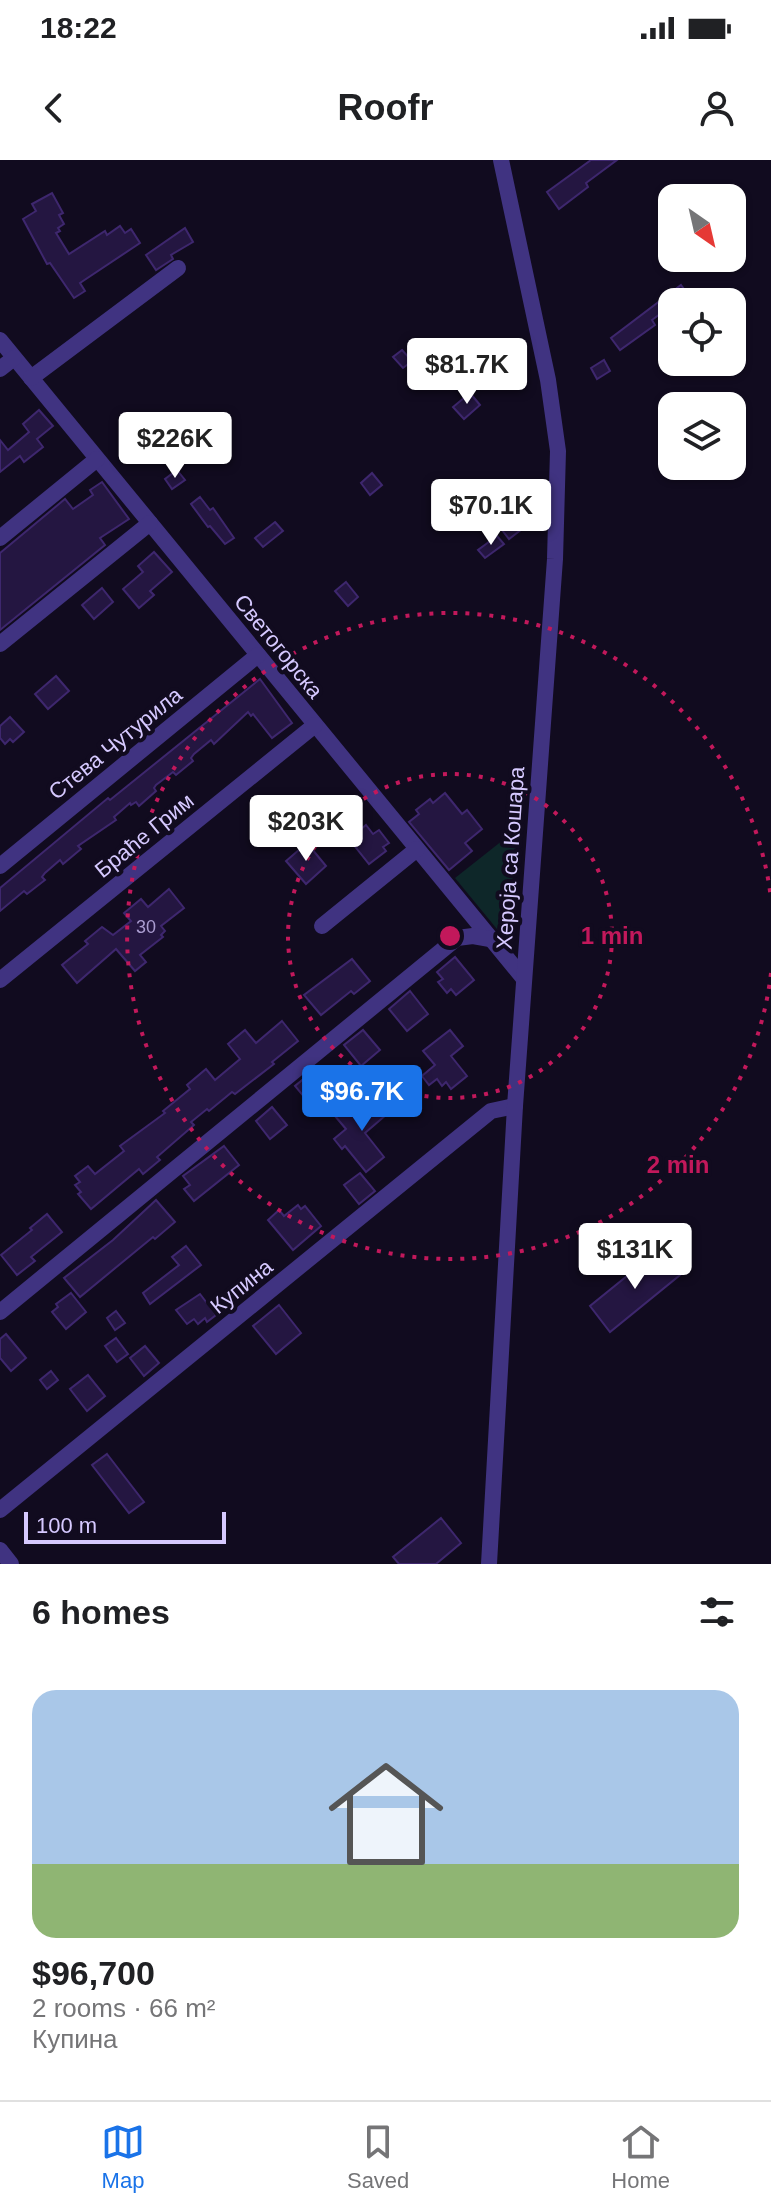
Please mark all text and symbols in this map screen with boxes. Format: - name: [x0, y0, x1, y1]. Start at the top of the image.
- text: 18:22: [40, 11, 117, 44]
- icon: back: [32, 86, 76, 130]
- icon: person: [695, 86, 739, 130]
- text: Roofr: [338, 87, 433, 128]
- north arrow: [658, 184, 746, 272]
- map controls: [658, 184, 746, 480]
- button: locate: [658, 288, 746, 376]
- pin: $81.7K: [402, 338, 532, 406]
- text: $81.7K: [425, 349, 509, 379]
- button: layers: [658, 392, 746, 480]
- pin: $226K: [119, 412, 231, 480]
- text: $226K: [137, 423, 213, 453]
- pin: $70.1K: [426, 479, 556, 547]
- text: $70.1K: [449, 490, 533, 520]
- street label: Светогорска: [229, 589, 329, 704]
- street label: Стева Чутурила: [44, 682, 188, 805]
- street label: Хероја са Кошара: [492, 765, 529, 950]
- street label: Браће Грим: [90, 788, 199, 883]
- pin: $203K: [250, 795, 362, 863]
- text: $203K: [268, 806, 344, 836]
- house number: 30: [136, 917, 156, 937]
- centre of rings: [436, 922, 464, 950]
- text: 1 min: [581, 922, 643, 949]
- pin: $96.7K: [297, 1065, 427, 1133]
- text: $96.7K: [320, 1076, 404, 1106]
- text: 2 min: [647, 1151, 709, 1178]
- pin: $131K: [579, 1223, 691, 1291]
- text: $131K: [597, 1234, 673, 1264]
- street label: Купина: [205, 1253, 278, 1319]
- scale bar: [24, 1508, 226, 1544]
- text: 100 m: [36, 1513, 97, 1538]
- icon: filters: [695, 1590, 739, 1634]
- text: 6 homes: [32, 1593, 170, 1631]
- icon: home: [314, 1742, 458, 1886]
- text: $96,700: [32, 1954, 155, 1992]
- text: 2 rooms · 66 m²: [32, 1993, 216, 2023]
- text: Купина: [32, 2024, 118, 2054]
- tab: Map: [101, 2120, 145, 2194]
- tab: Saved: [347, 2120, 409, 2194]
- tab: Home: [611, 2120, 670, 2194]

